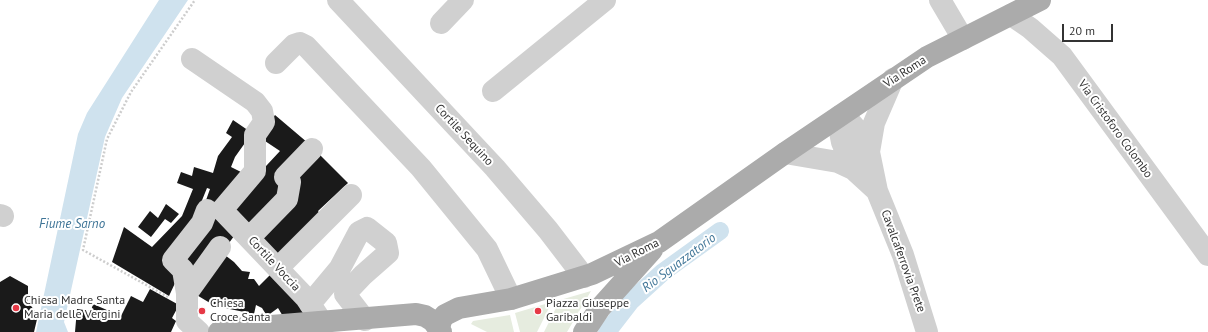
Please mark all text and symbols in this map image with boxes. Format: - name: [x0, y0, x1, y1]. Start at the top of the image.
- scale bar: [1064, 16, 1115, 42]
- text: 20 m: [1069, 23, 1095, 38]
- street label: Via Roma: [881, 53, 929, 91]
- street label: Via Cristoforo Colombo: [1075, 77, 1155, 181]
- street label: Cortile Sequino: [432, 101, 496, 169]
- street label: Cavalcaferrovia Prete: [878, 208, 928, 314]
- water label: Fiume Sarno: [39, 216, 105, 232]
- water label: Rio Sguazzatorio: [639, 230, 719, 296]
- street label: Cortile Voccia: [245, 234, 303, 294]
- street label: Via Roma: [612, 236, 662, 270]
- place label: Chiesa Madre Santa Maria delle Vergini: [24, 294, 125, 322]
- place label: Chiesa Croce Santa: [210, 297, 271, 325]
- place label: Piazza Giuseppe Garibaldi: [546, 297, 629, 325]
- marker: Chiesa Madre Santa Maria delle Vergini: [11, 303, 21, 313]
- marker: Chiesa Croce Santa: [197, 306, 207, 316]
- marker: Piazza Giuseppe Garibaldi: [533, 306, 543, 316]

